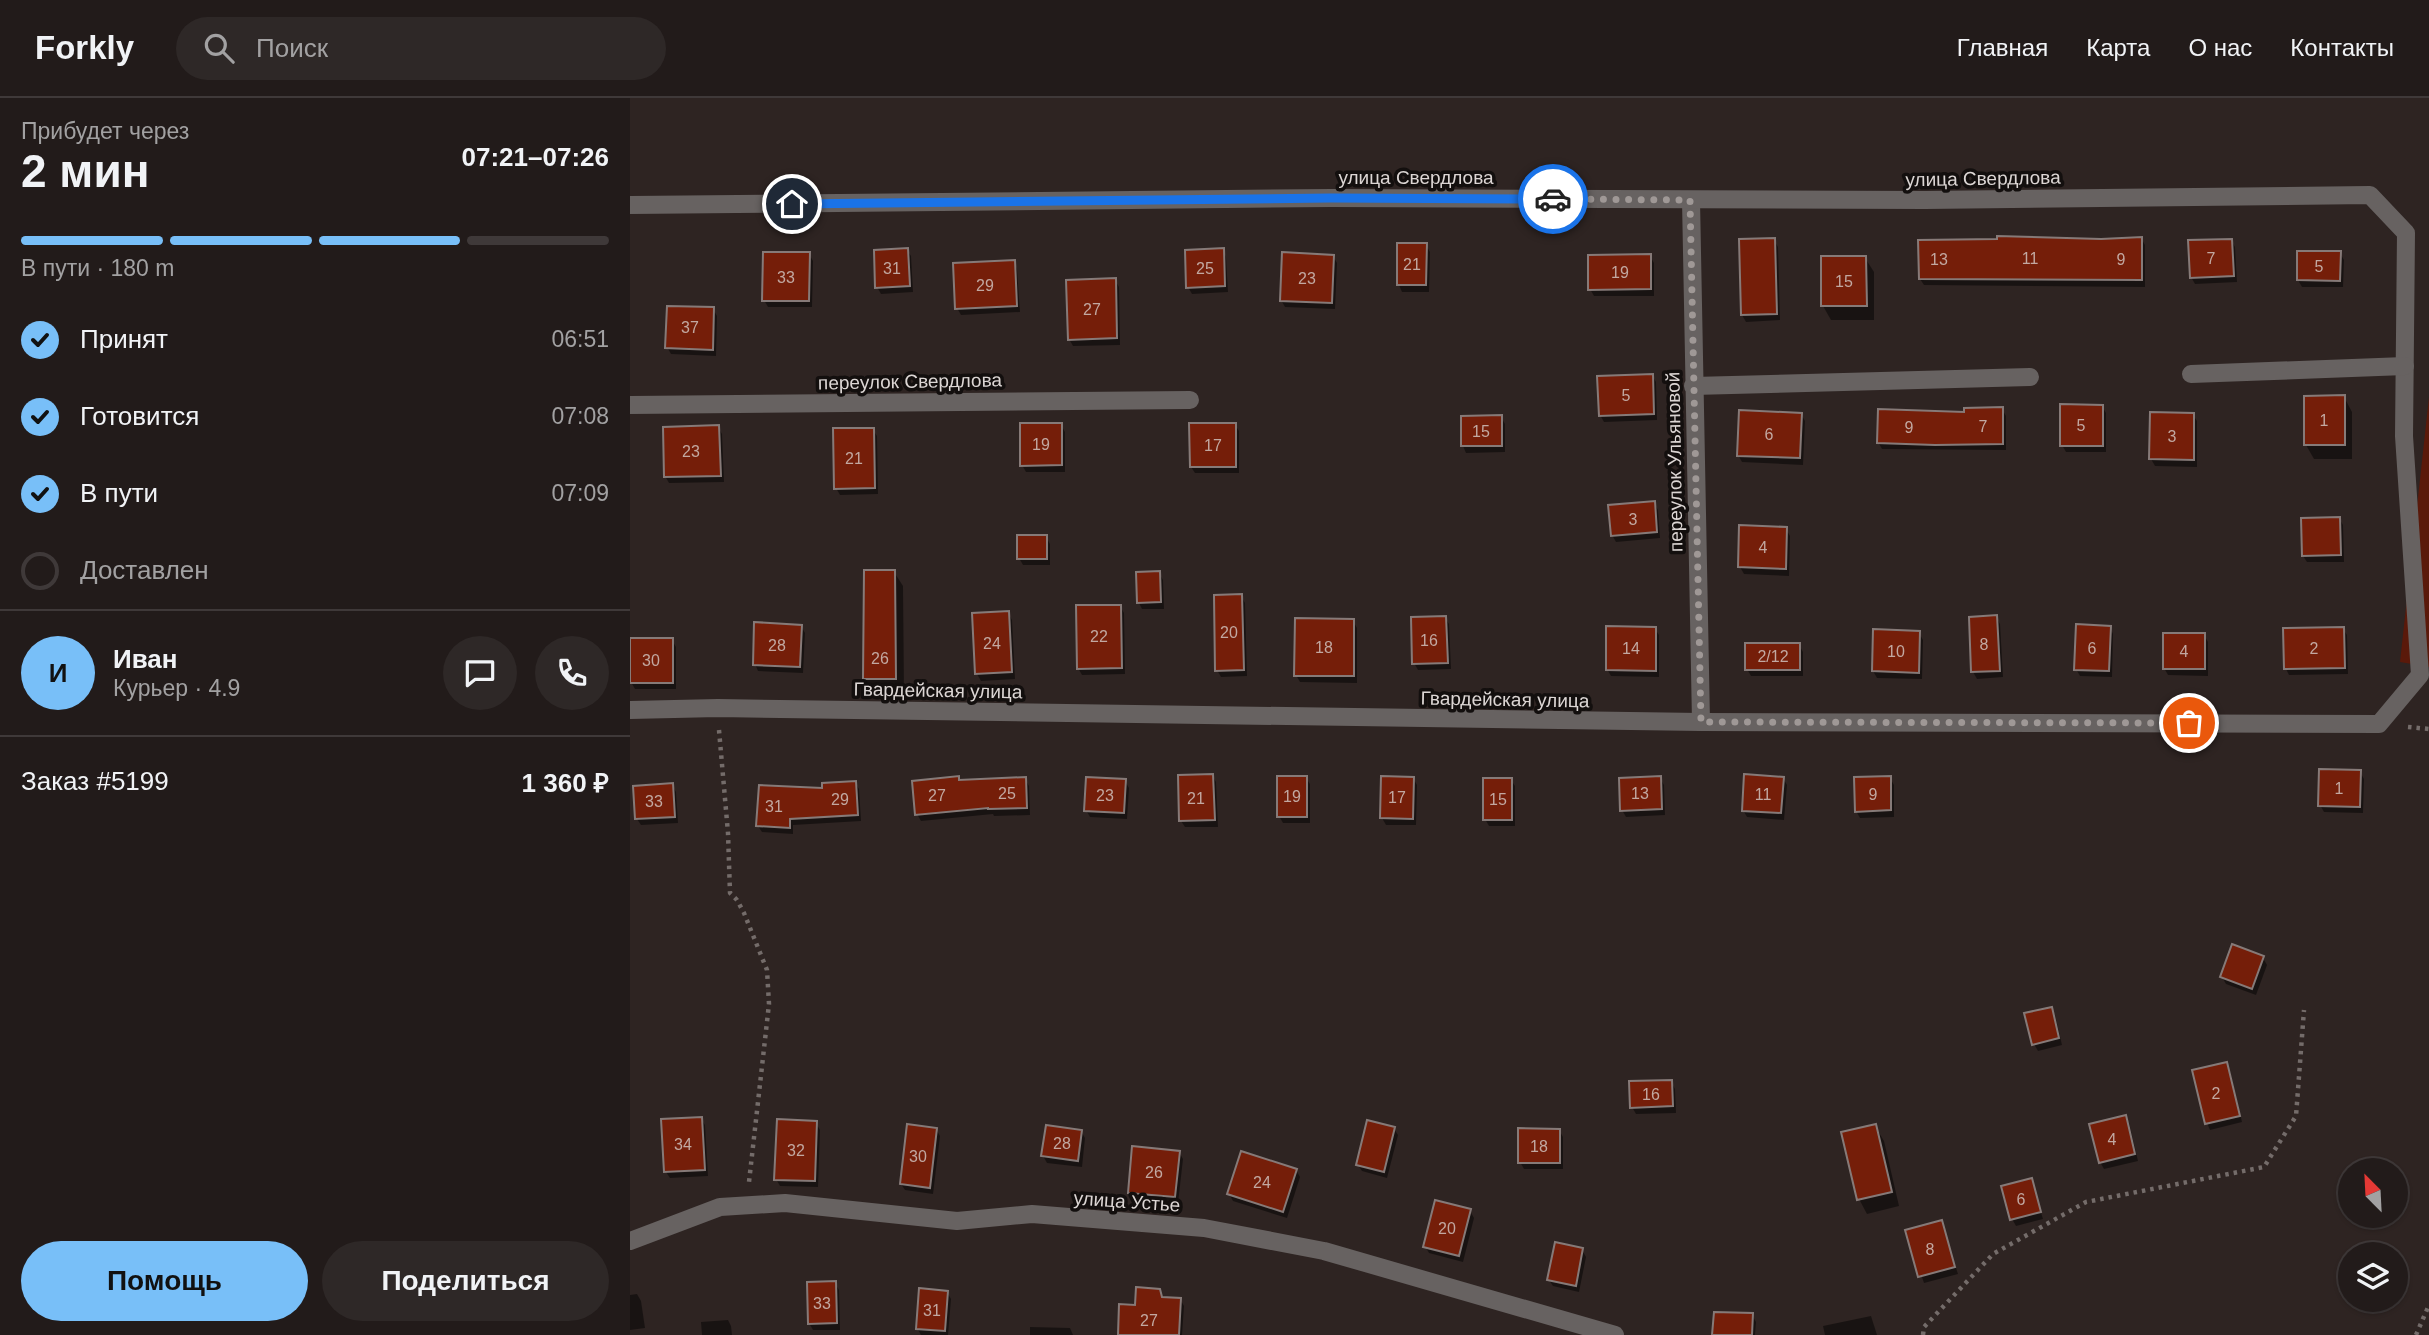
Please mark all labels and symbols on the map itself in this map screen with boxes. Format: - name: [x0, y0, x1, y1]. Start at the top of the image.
- courier: [1518, 164, 1588, 234]
- street label: улица Свердлова: [1338, 167, 1494, 188]
- street label: улица Свердлова: [1905, 167, 2061, 190]
- pin: [762, 174, 822, 234]
- house number: 11: [2022, 250, 2038, 267]
- house number: 7: [2207, 250, 2216, 267]
- house number: 13: [1930, 251, 1948, 268]
- house number: 9: [2117, 251, 2126, 268]
- house number: 21: [1403, 256, 1421, 273]
- house number: 5: [2315, 258, 2324, 275]
- house number: 31: [883, 260, 901, 277]
- house number: 25: [1196, 260, 1214, 277]
- house number: 19: [1611, 264, 1629, 281]
- house number: 33: [777, 269, 795, 286]
- house number: 23: [1298, 270, 1316, 287]
- house number: 15: [1835, 273, 1853, 290]
- house number: 29: [976, 277, 994, 294]
- house number: 27: [1083, 301, 1101, 318]
- house number: 37: [681, 319, 699, 336]
- street label: переулок Свердлова: [818, 369, 1003, 394]
- street label: переулок Ульяновой: [1662, 372, 1687, 552]
- house number: 5: [1622, 387, 1631, 404]
- house number: 1: [2320, 412, 2329, 429]
- house number: 5: [2077, 417, 2086, 434]
- house number: 7: [1979, 418, 1988, 435]
- house number: 9: [1905, 419, 1914, 436]
- house number: 15: [1472, 423, 1490, 440]
- house number: 6: [1765, 426, 1774, 443]
- house number: 3: [2168, 428, 2177, 445]
- house number: 19: [1032, 436, 1050, 453]
- house number: 17: [1204, 437, 1222, 454]
- house number: 23: [682, 443, 700, 460]
- house number: 21: [845, 450, 863, 467]
- house number: 3: [1629, 511, 1638, 528]
- house number: 4: [1759, 539, 1768, 556]
- house number: 20: [1220, 624, 1238, 641]
- house number: 22: [1090, 628, 1108, 645]
- house number: 16: [1420, 632, 1438, 649]
- house number: 24: [983, 635, 1001, 652]
- house number: 8: [1980, 636, 1989, 653]
- house number: 28: [768, 637, 786, 654]
- house number: 18: [1315, 639, 1333, 656]
- house number: 14: [1622, 640, 1640, 657]
- house number: 6: [2088, 640, 2097, 657]
- house number: 2: [2310, 640, 2319, 657]
- house number: 10: [1887, 643, 1905, 660]
- house number: 4: [2180, 643, 2189, 660]
- house number: 2/12: [1757, 648, 1789, 665]
- house number: 26: [871, 650, 889, 667]
- house number: 30: [642, 652, 660, 669]
- street label: Гвардейская улица: [853, 679, 1023, 702]
- street label: Гвардейская улица: [1420, 688, 1590, 711]
- pin: [2159, 693, 2219, 753]
- house number: 1: [2335, 780, 2344, 797]
- house number: 25: [998, 785, 1016, 802]
- house number: 13: [1631, 785, 1649, 802]
- house number: 11: [1755, 786, 1771, 803]
- house number: 9: [1869, 786, 1878, 803]
- house number: 27: [928, 787, 946, 804]
- house number: 23: [1096, 787, 1114, 804]
- house number: 19: [1283, 788, 1301, 805]
- house number: 17: [1388, 789, 1406, 806]
- house number: 21: [1187, 790, 1205, 807]
- house number: 29: [831, 791, 849, 808]
- house number: 15: [1489, 791, 1507, 808]
- house number: 33: [645, 793, 663, 810]
- house number: 31: [765, 798, 783, 815]
- house number: 2: [2212, 1085, 2221, 1102]
- house number: 16: [1642, 1086, 1660, 1103]
- house number: 4: [2108, 1131, 2117, 1148]
- house number: 28: [1053, 1135, 1071, 1152]
- house number: 34: [674, 1136, 692, 1153]
- house number: 18: [1530, 1138, 1548, 1155]
- house number: 32: [787, 1142, 805, 1159]
- house number: 30: [909, 1148, 927, 1165]
- north arrow: [2338, 1158, 2408, 1228]
- house number: 26: [1145, 1164, 1163, 1181]
- house number: 24: [1253, 1174, 1271, 1191]
- street label: улица Устье: [1073, 1187, 1181, 1216]
- house number: 6: [2017, 1191, 2026, 1208]
- house number: 20: [1438, 1220, 1456, 1237]
- house number: 8: [1926, 1241, 1935, 1258]
- house number: 33: [813, 1295, 831, 1312]
- house number: 31: [923, 1302, 941, 1319]
- house number: 27: [1140, 1312, 1158, 1329]

